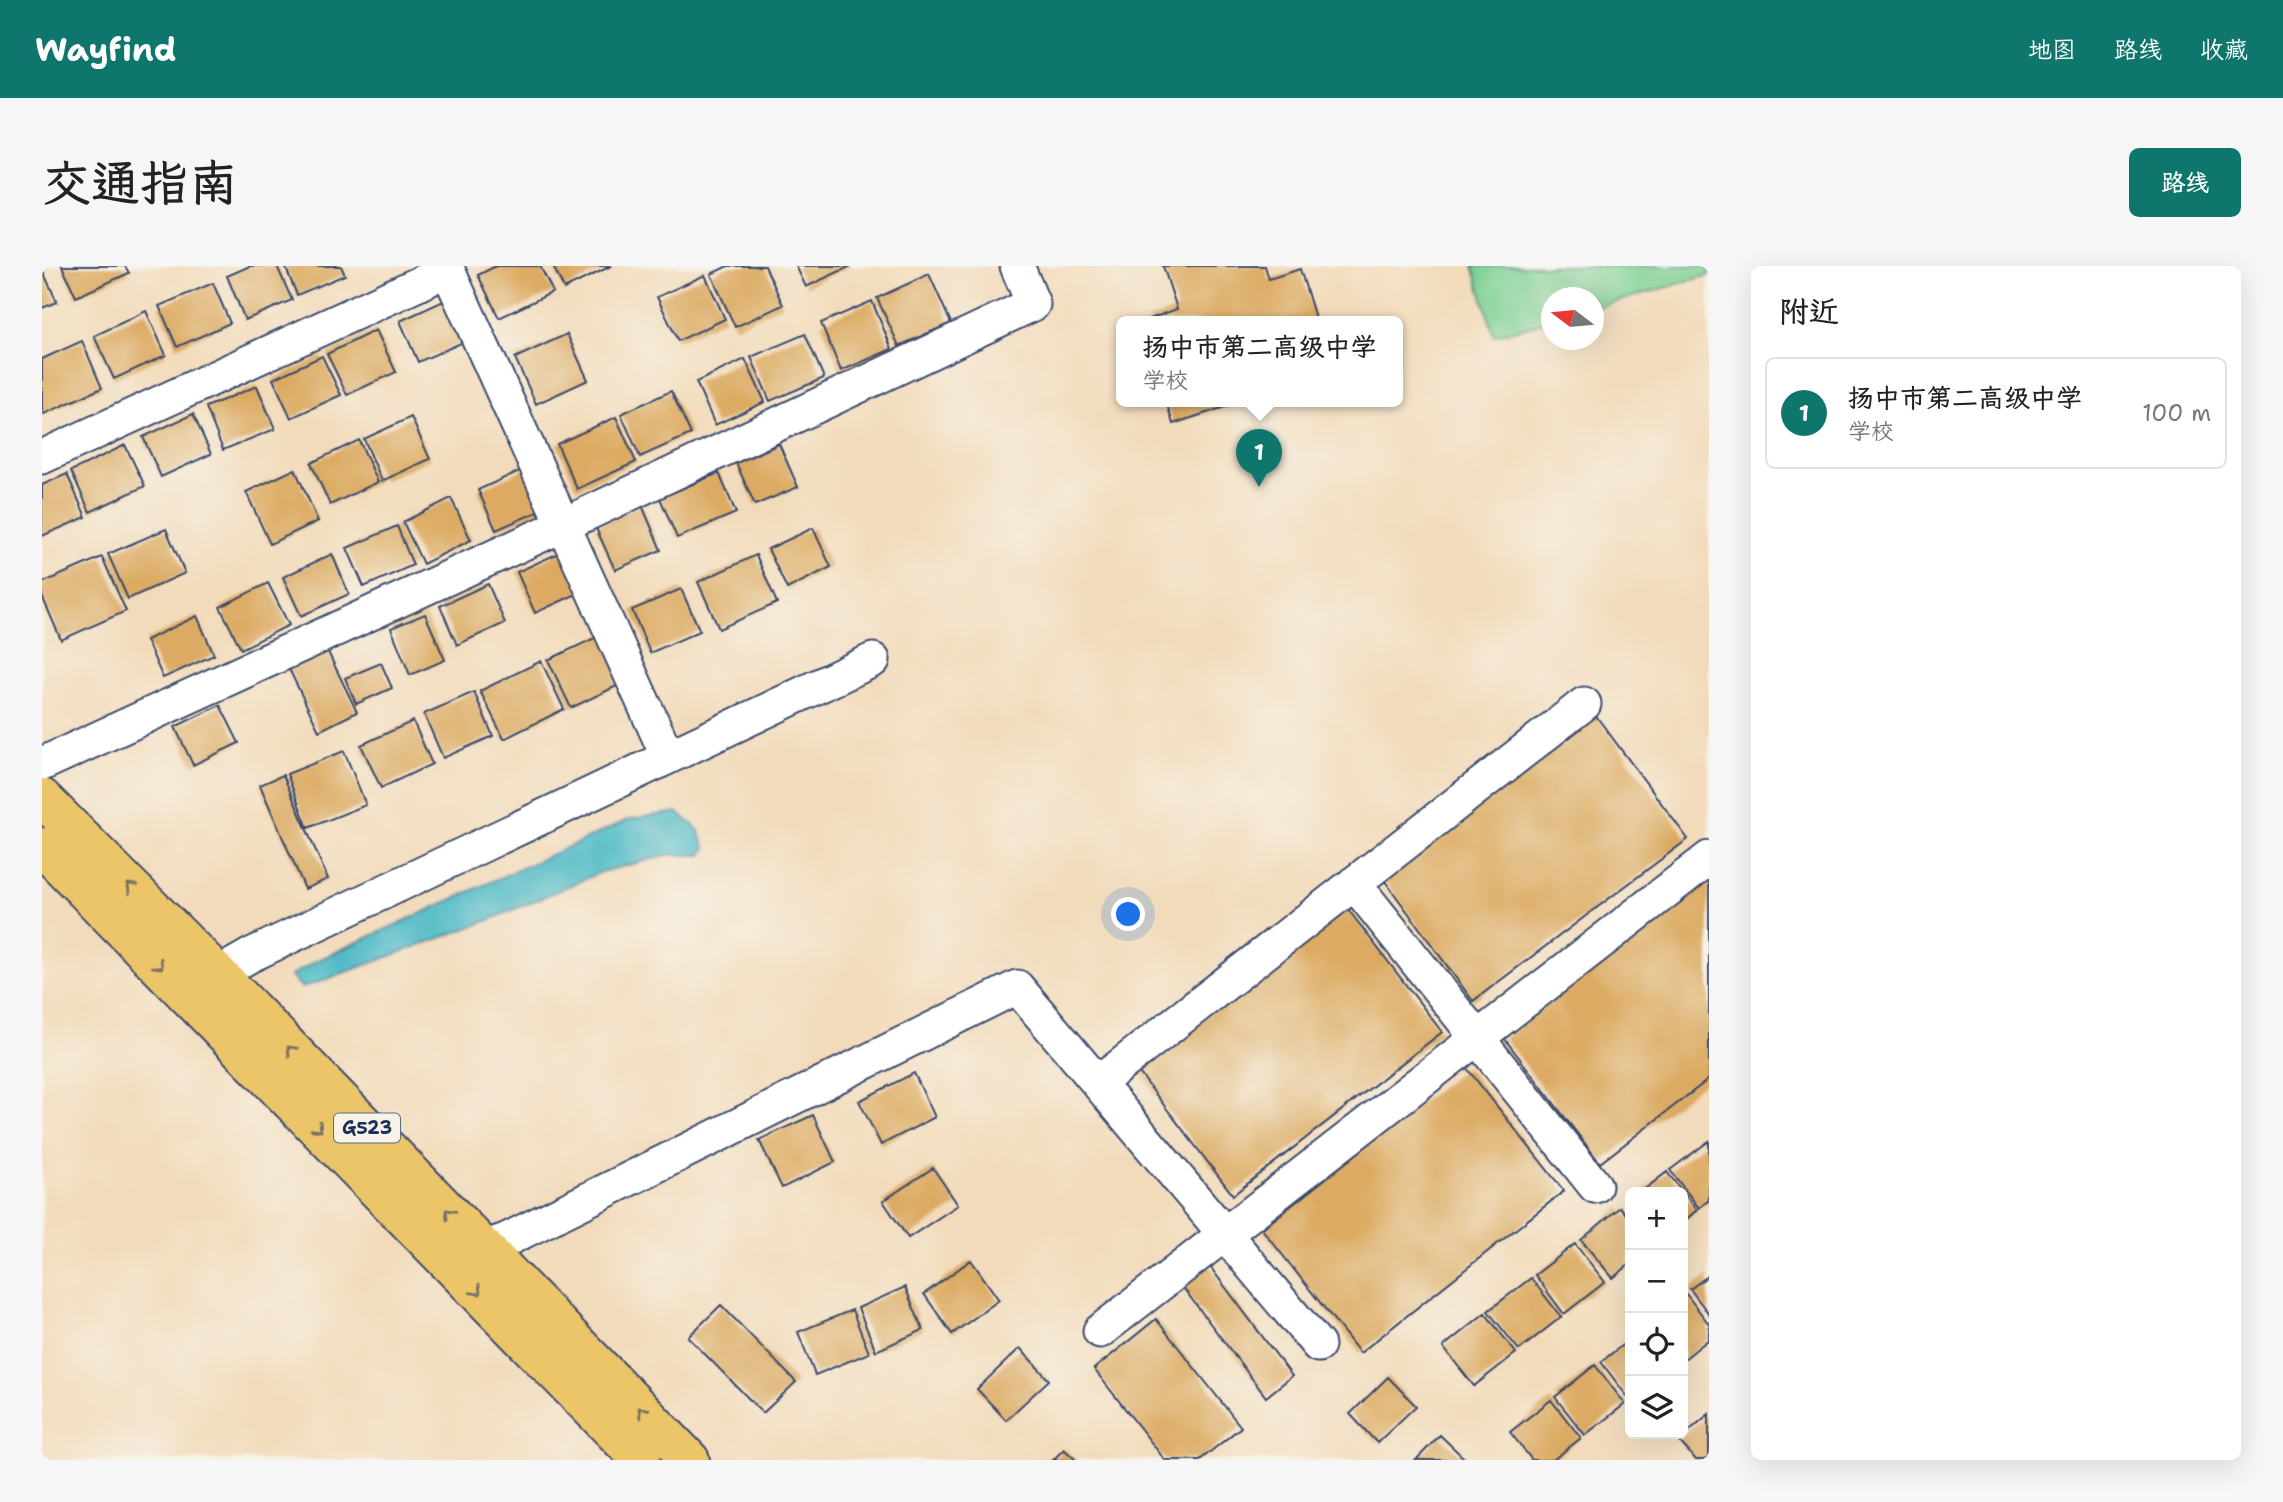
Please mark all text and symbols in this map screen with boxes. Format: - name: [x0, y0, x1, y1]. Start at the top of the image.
- text: Wayfind: [35, 27, 176, 72]
- text: 地图: [2028, 34, 2076, 66]
- text: 路线: [2114, 34, 2162, 66]
- text: 收藏: [2200, 34, 2248, 66]
- button: 路线: [2129, 148, 2241, 217]
- text: 交通指南: [42, 150, 238, 216]
- north arrow: [1541, 287, 1604, 350]
- text: 附近: [1779, 291, 1839, 332]
- popup: [1116, 316, 1403, 407]
- text: 扬中市第二高级中学: [1142, 329, 1377, 364]
- text: 学校: [1142, 365, 1188, 395]
- text: 扬中市第二高级中学: [1848, 380, 2082, 415]
- text: 1: [1799, 398, 1809, 428]
- text: 100 m: [2142, 398, 2211, 428]
- text: 学校: [1848, 416, 1894, 446]
- pin: 1: [1236, 429, 1282, 487]
- one-way arrow: [127, 883, 140, 896]
- your location: [1111, 897, 1145, 931]
- one-way arrow: [151, 957, 163, 969]
- one-way arrow: [286, 1045, 299, 1058]
- road number: G523: [334, 1114, 400, 1142]
- one-way arrow: [309, 1120, 322, 1133]
- map controls: [1625, 1187, 1688, 1439]
- button: +: [1625, 1187, 1688, 1250]
- one-way arrow: [444, 1209, 457, 1222]
- button: −: [1625, 1250, 1688, 1313]
- one-way arrow: [468, 1283, 481, 1296]
- button: locate: [1625, 1313, 1688, 1376]
- button: layers: [1625, 1376, 1688, 1439]
- one-way arrow: [638, 1406, 651, 1419]

